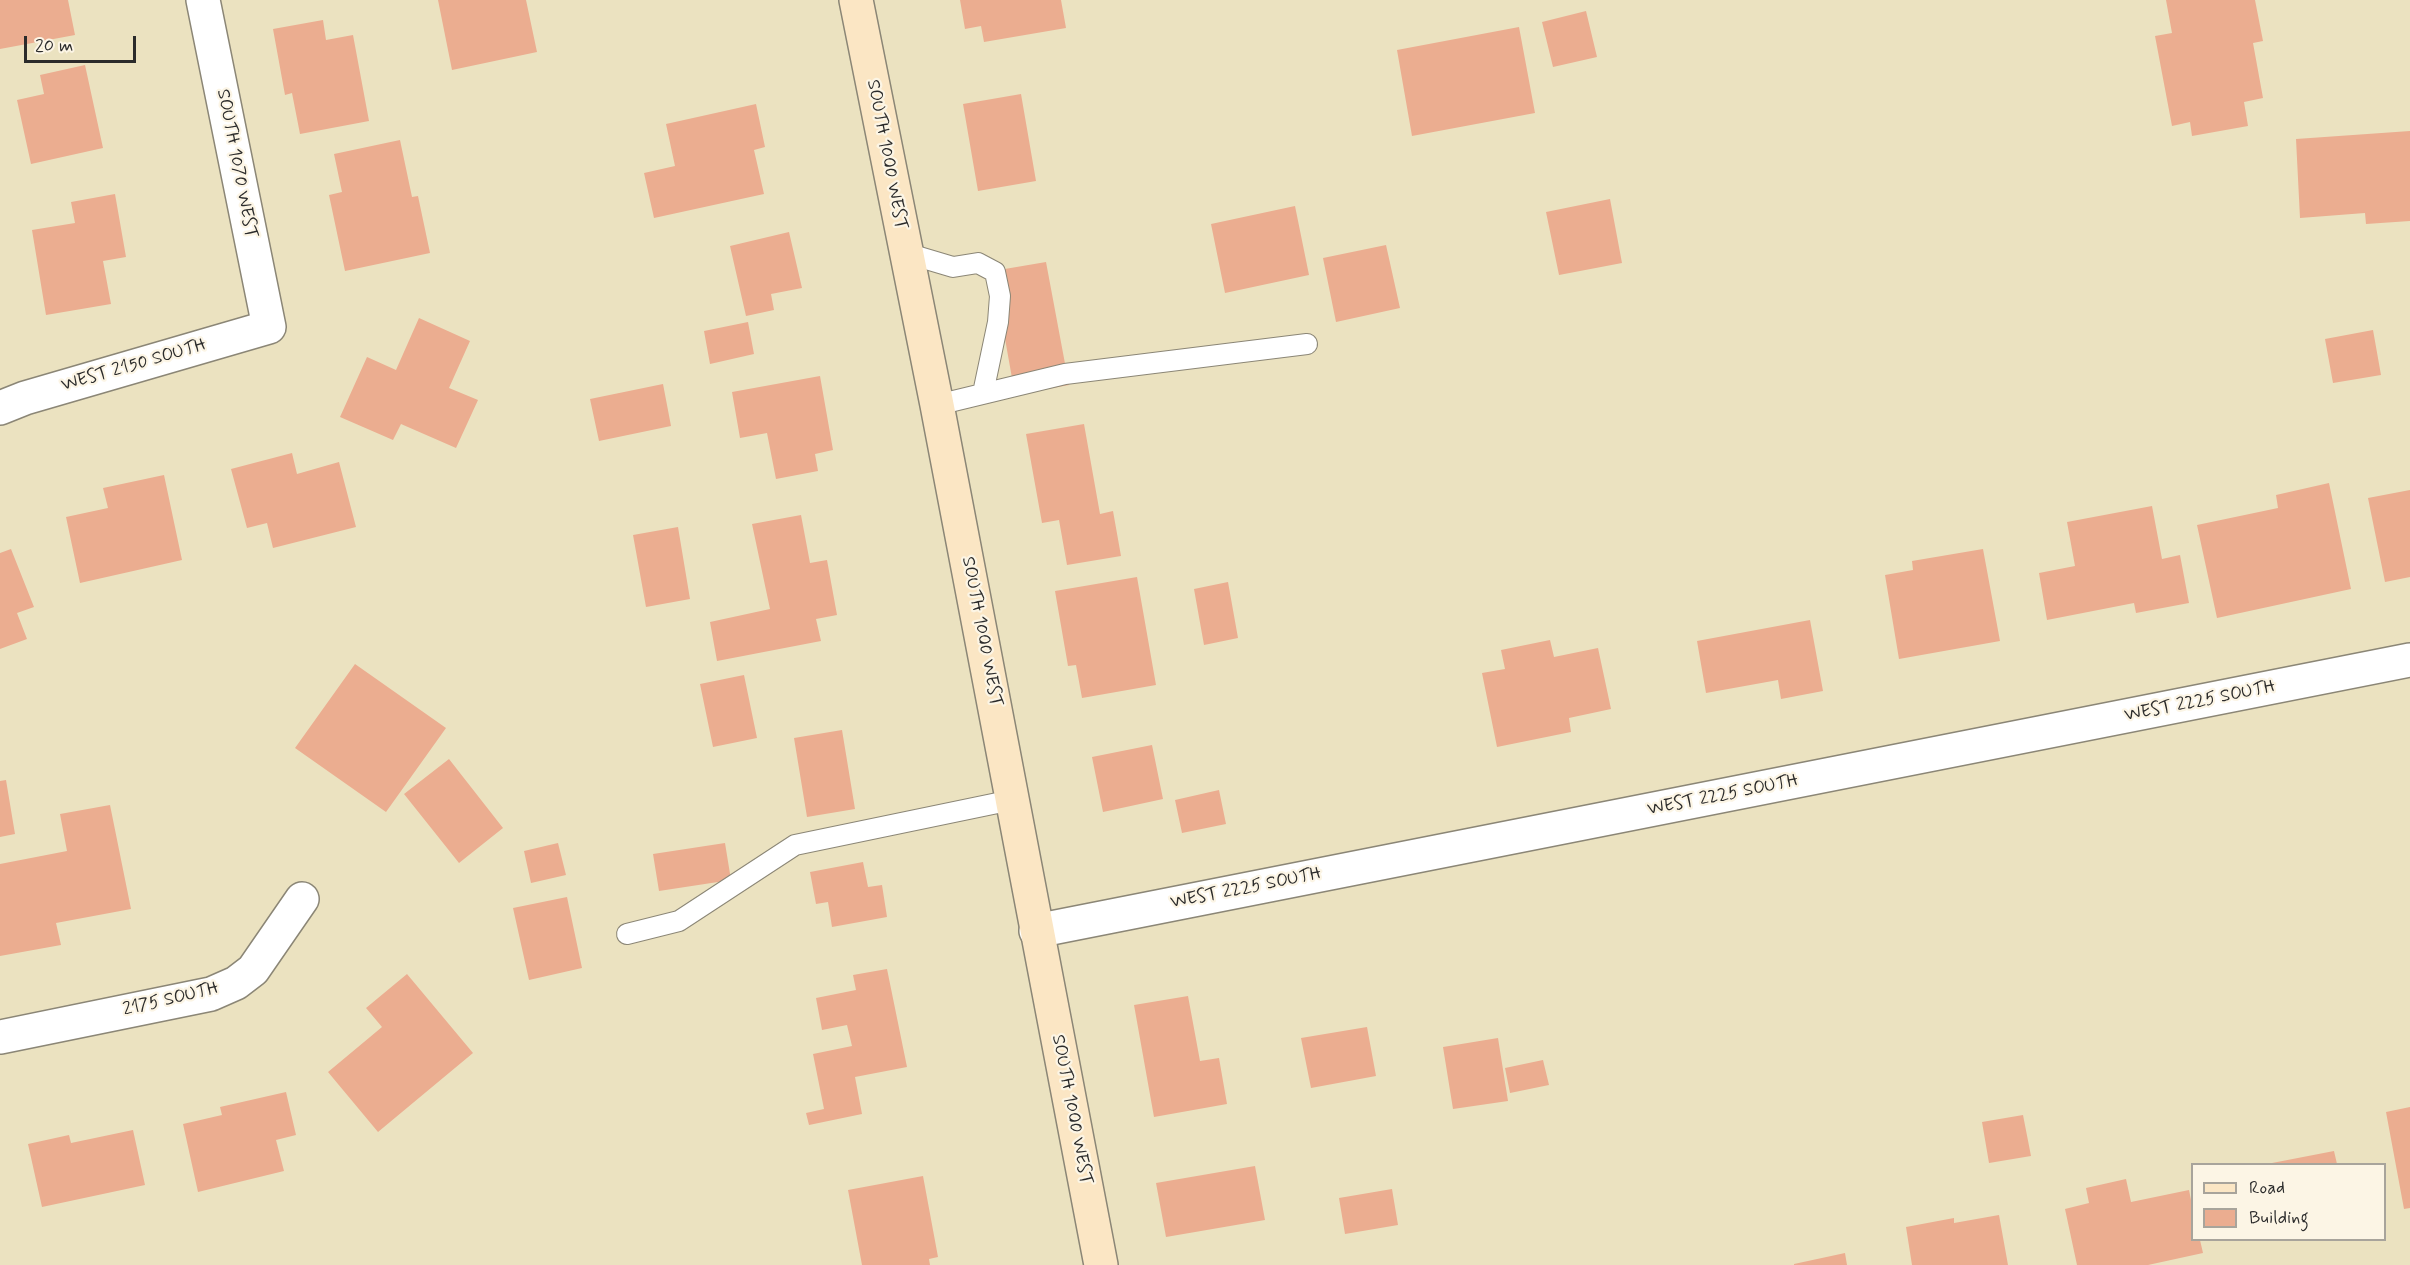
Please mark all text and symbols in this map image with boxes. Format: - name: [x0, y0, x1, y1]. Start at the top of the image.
- scale bar: [27, 24, 140, 62]
- text: 20 m: [35, 34, 73, 58]
- street label: SOUTH 1000 WEST: [861, 78, 911, 232]
- street label: SOUTH 1070 WEST: [211, 87, 261, 241]
- street label: WEST 2150 SOUTH: [59, 335, 209, 397]
- street label: SOUTH 1000 WEST: [956, 555, 1006, 709]
- street label: WEST 2225 SOUTH: [2123, 677, 2277, 727]
- street label: WEST 2225 SOUTH: [1646, 771, 1800, 821]
- street label: WEST 2225 SOUTH: [1169, 864, 1323, 914]
- street label: 2175 SOUTH: [121, 978, 221, 1022]
- street label: SOUTH 1000 WEST: [1046, 1033, 1096, 1187]
- legend: [2191, 1163, 2386, 1241]
- text: Road: [2249, 1176, 2285, 1200]
- text: Building: [2249, 1206, 2309, 1230]

